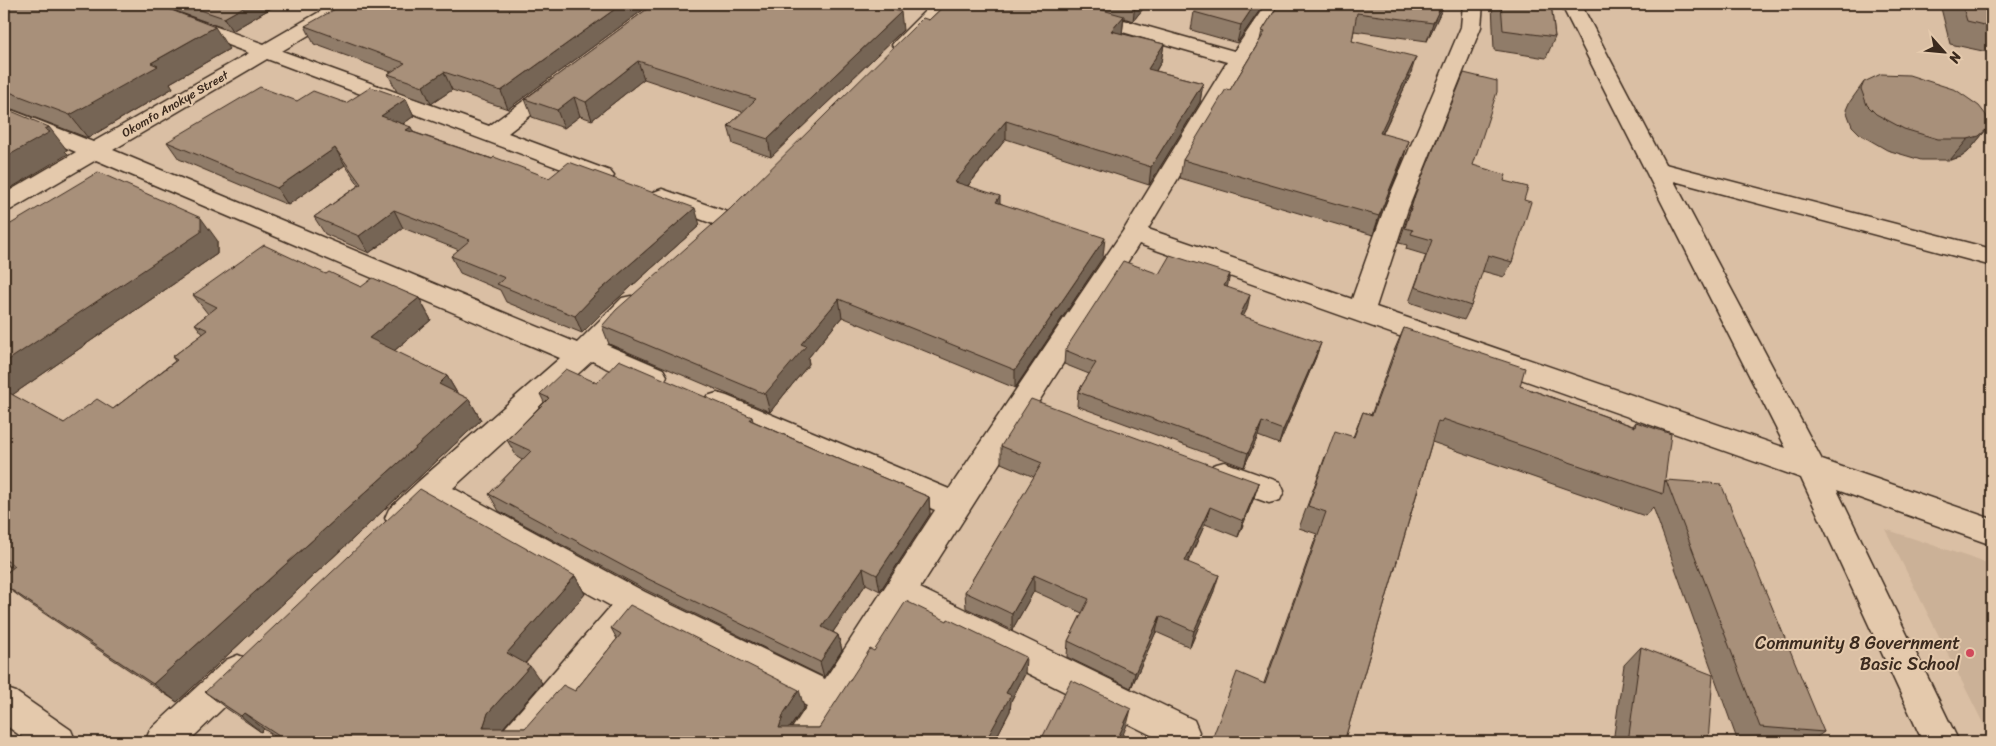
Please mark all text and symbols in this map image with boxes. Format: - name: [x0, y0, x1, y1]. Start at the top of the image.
- north arrow: [1918, 28, 1968, 78]
- text: N: [1942, 47, 1969, 68]
- street label: Okomfo Anokye Street: [117, 64, 234, 144]
- place label: Community 8 Government Basic School: [1755, 627, 1961, 680]
- marker: Community 8 Government Basic School: [1964, 647, 1976, 659]

